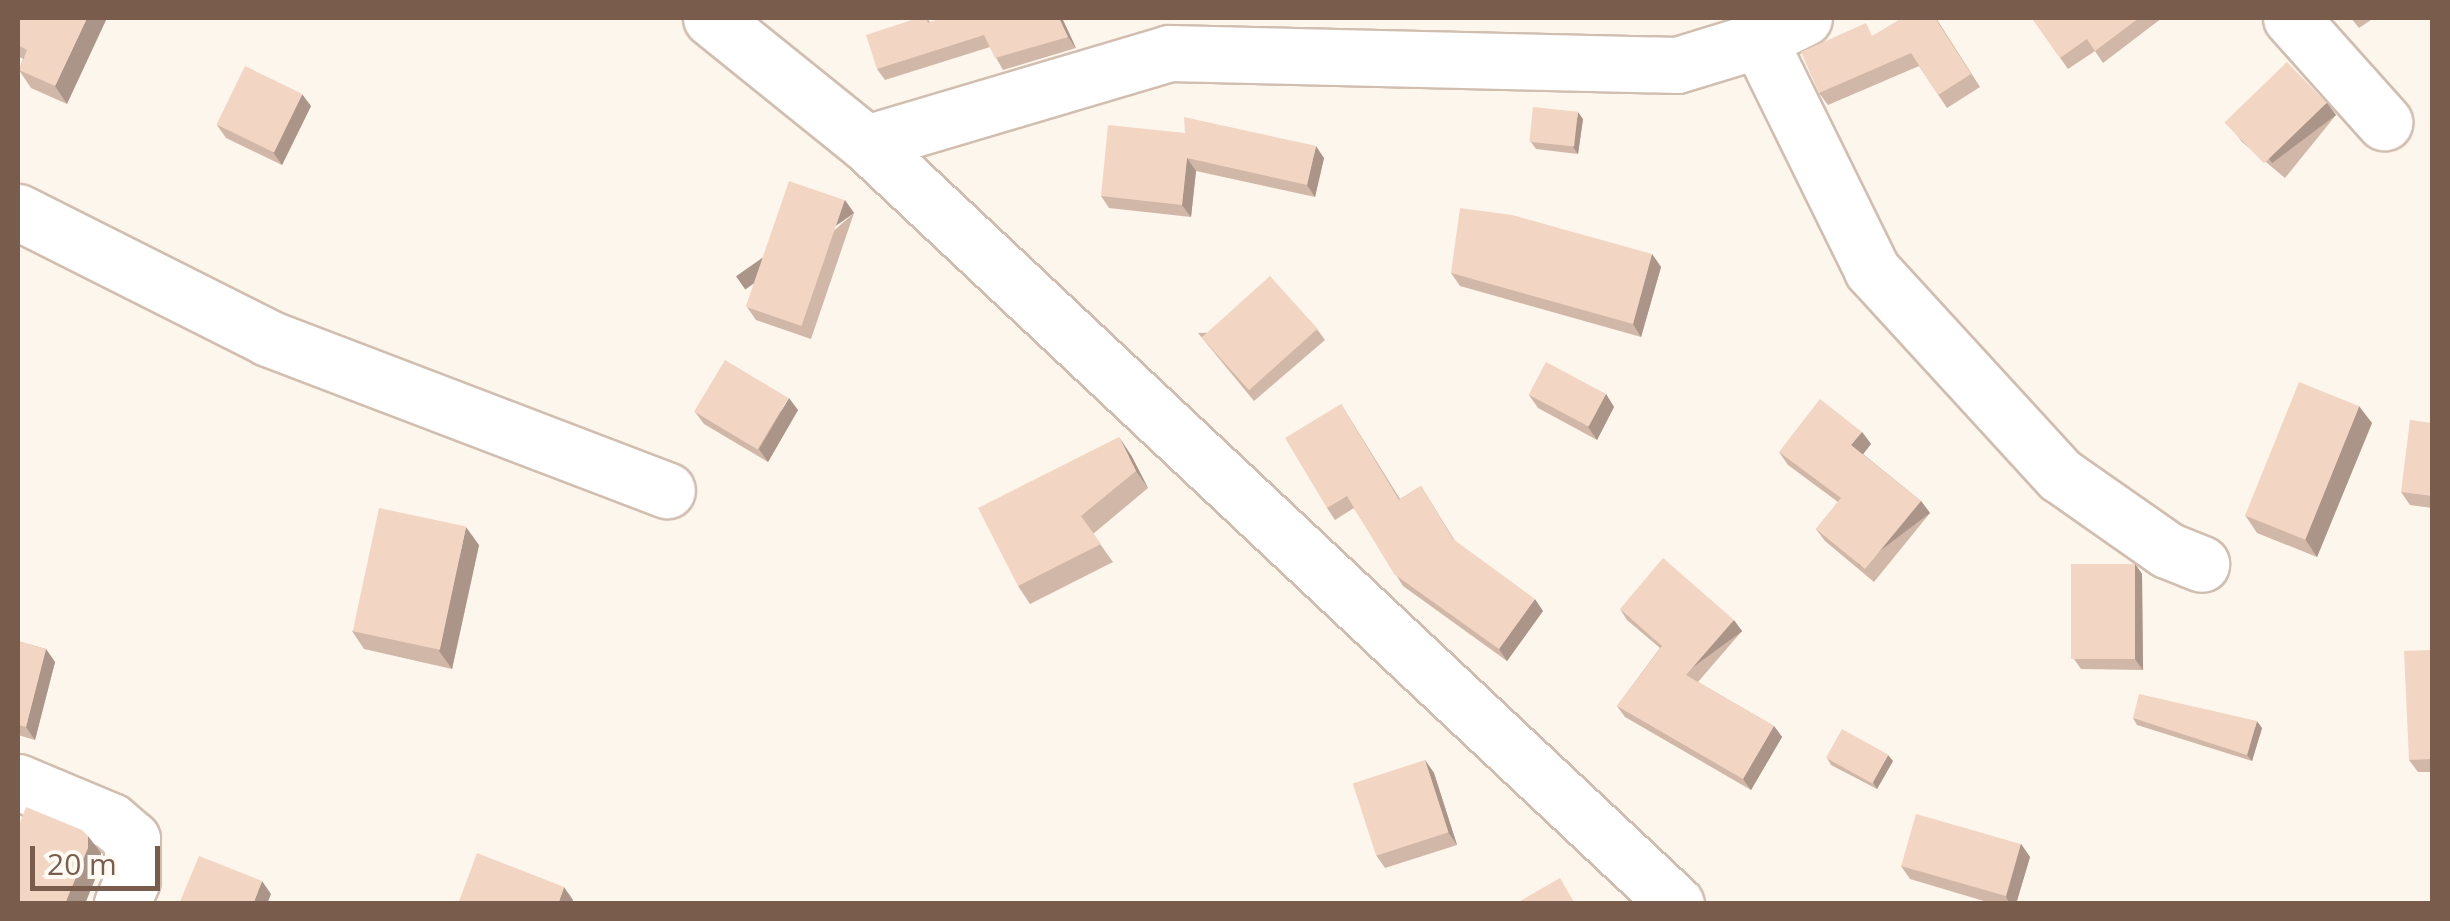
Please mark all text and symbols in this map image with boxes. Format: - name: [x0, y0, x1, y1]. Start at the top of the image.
- scale bar: [35, 826, 165, 888]
- text: 20 m: [47, 843, 117, 884]

